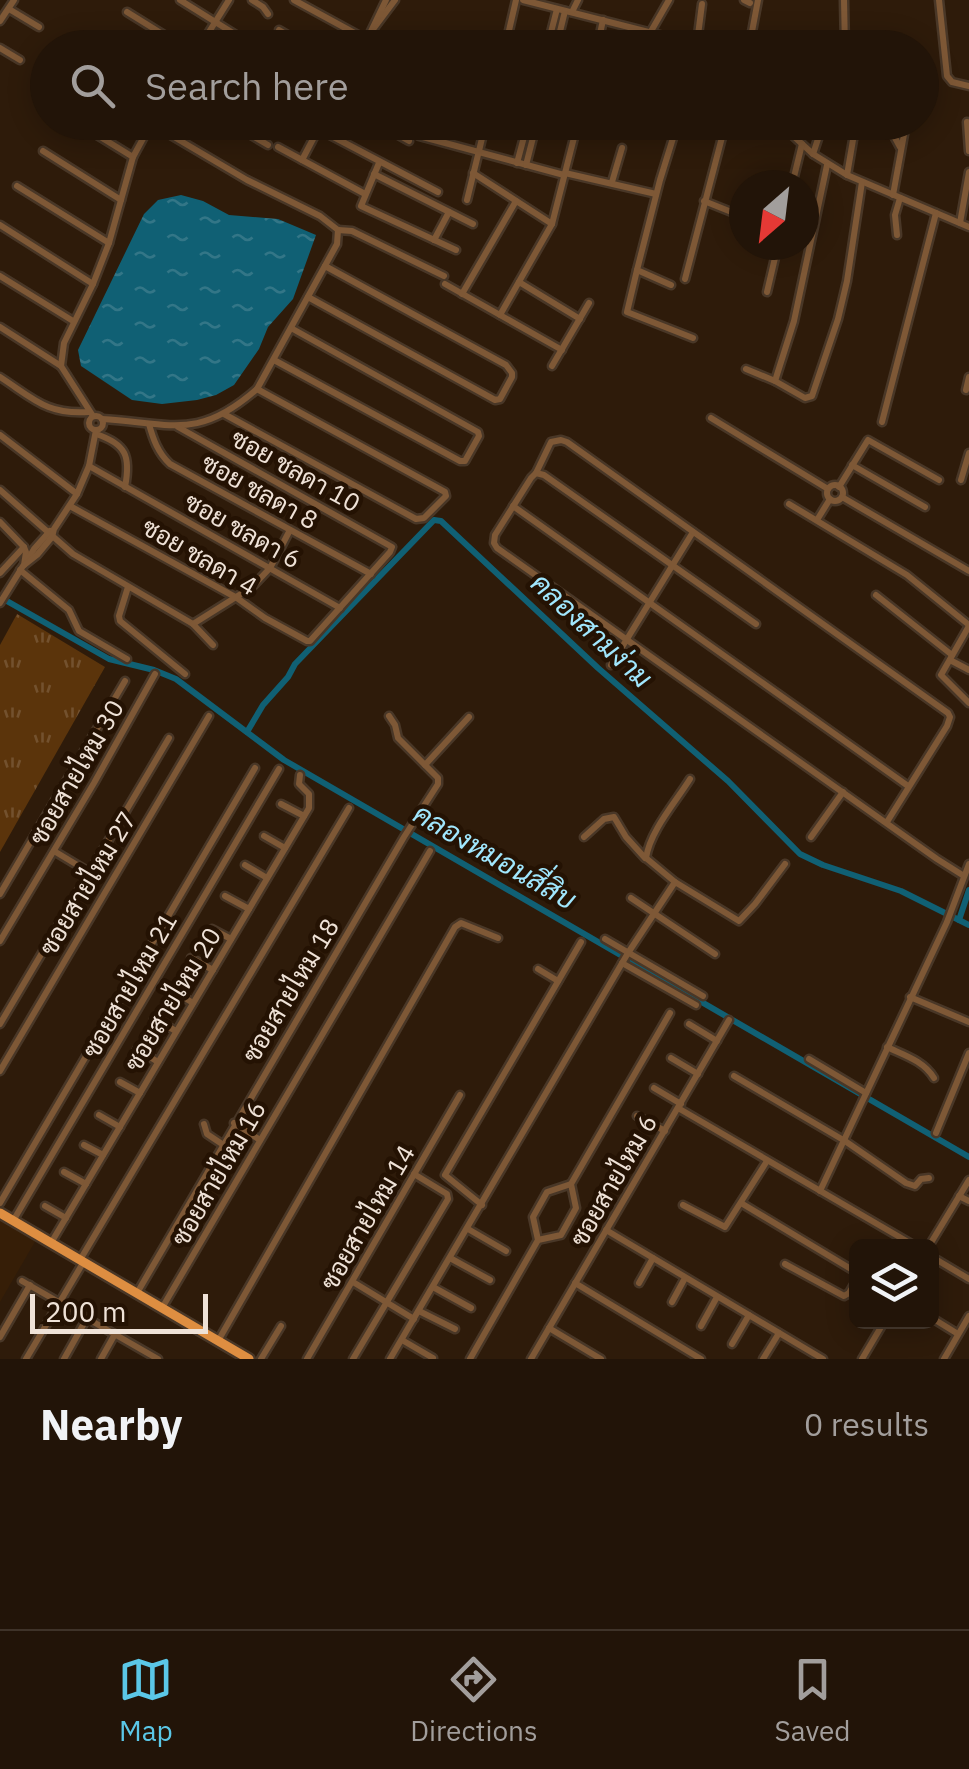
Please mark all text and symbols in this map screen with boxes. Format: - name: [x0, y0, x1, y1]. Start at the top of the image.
- search box: [30, 30, 939, 140]
- icon: search: [65, 58, 120, 113]
- text: Search here: [145, 61, 349, 110]
- north arrow: [729, 170, 819, 260]
- street label: ซอย ชลดา 10: [226, 421, 366, 519]
- street label: ซอย ชลดา 8: [196, 446, 324, 536]
- street label: ซอย ชลดา 6: [179, 485, 307, 575]
- street label: ซอย ชลดา 4: [136, 510, 264, 602]
- water label: คลองสามง่าม: [524, 564, 660, 696]
- street label: ซอยสายไหม 30: [21, 694, 131, 850]
- water label: คลองหมอนสี่สิบ: [407, 790, 586, 918]
- street label: ซอยสายไหม 27: [31, 805, 143, 961]
- street label: ซอยสายไหม 21: [74, 907, 184, 1063]
- street label: ซอยสายไหม 18: [234, 912, 346, 1068]
- street label: ซอยสายไหม 20: [116, 921, 228, 1077]
- street label: ซอยสายไหม 16: [163, 1095, 273, 1251]
- street label: ซอยสายไหม 6: [562, 1108, 664, 1252]
- street label: ซอยสายไหม 14: [312, 1139, 422, 1295]
- map controls: [849, 1239, 939, 1329]
- button: layers: [849, 1239, 939, 1329]
- scale bar: [30, 1289, 208, 1334]
- text: 200 m: [45, 1293, 126, 1330]
- text: Nearby: [40, 1397, 182, 1452]
- text: 0 results: [804, 1403, 929, 1445]
- tab: Map: [118, 1652, 173, 1749]
- tab: Directions: [410, 1652, 538, 1749]
- tab: Saved: [774, 1652, 851, 1749]

